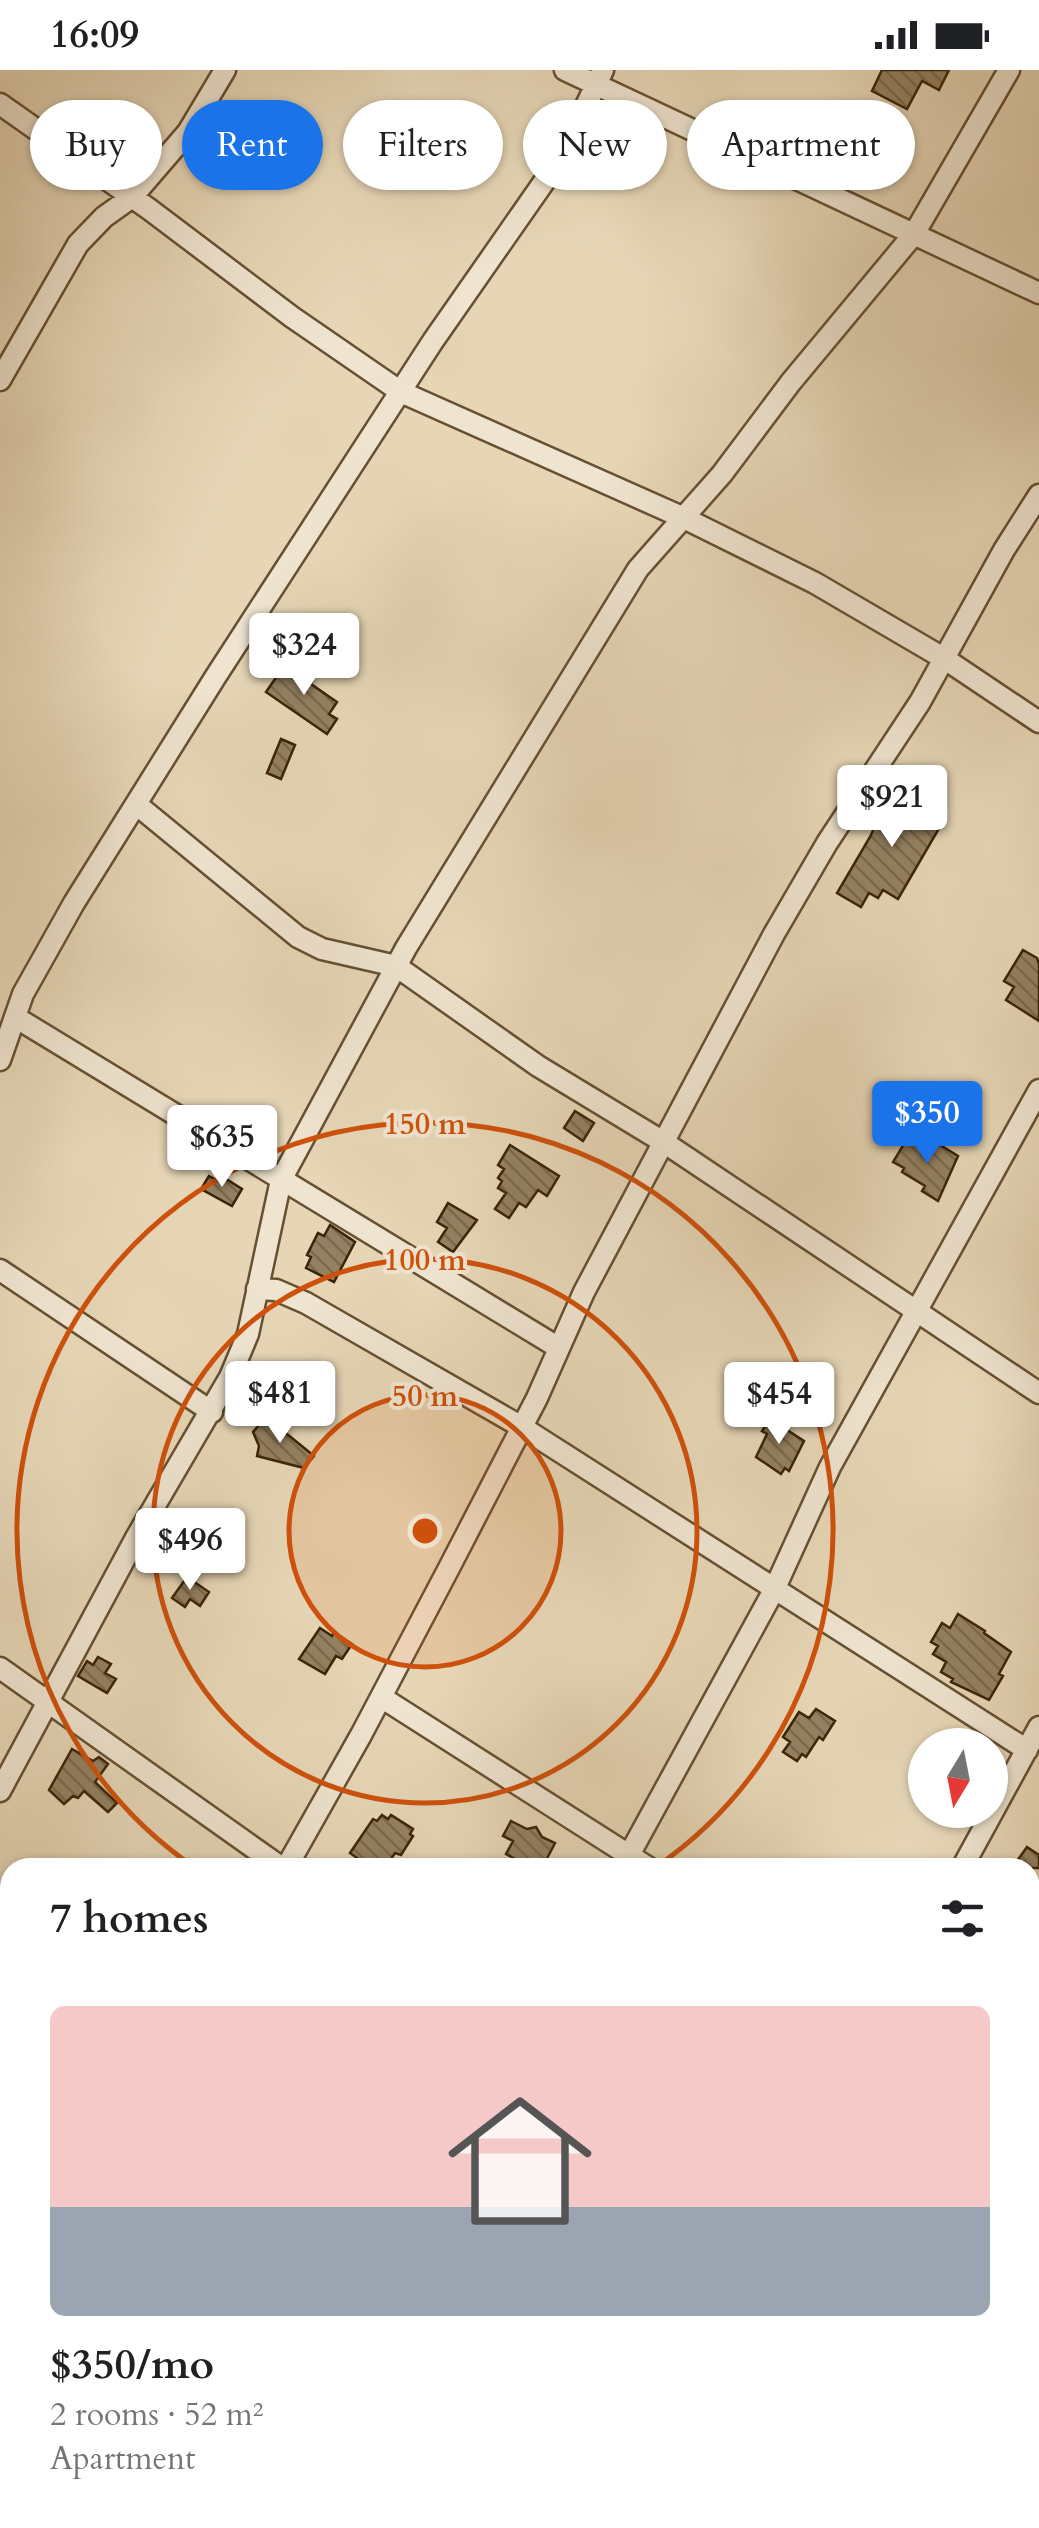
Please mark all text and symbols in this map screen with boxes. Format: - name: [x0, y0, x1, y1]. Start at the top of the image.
- text: 16:09: [50, 9, 139, 61]
- chip: Buy: [30, 100, 162, 190]
- chip: Rent: [182, 100, 323, 190]
- chip: Filters: [343, 100, 503, 190]
- chip: New: [523, 100, 667, 190]
- chip: Apartment: [687, 100, 915, 190]
- pin: $324: [245, 613, 363, 698]
- text: $324: [271, 623, 337, 667]
- pin: $921: [833, 765, 951, 850]
- text: $921: [859, 775, 925, 819]
- pin: $350: [868, 1081, 986, 1166]
- text: $350: [894, 1091, 960, 1135]
- text: 150 m: [384, 1104, 466, 1145]
- pin: $635: [163, 1105, 281, 1190]
- text: $635: [189, 1115, 255, 1159]
- text: 100 m: [384, 1240, 466, 1281]
- pin: $481: [221, 1361, 339, 1446]
- pin: $454: [720, 1362, 838, 1447]
- text: $481: [247, 1371, 313, 1415]
- text: $454: [746, 1372, 812, 1416]
- text: 50 m: [392, 1376, 459, 1417]
- pin: $496: [131, 1508, 249, 1593]
- centre of rings: [407, 1513, 443, 1549]
- text: $496: [157, 1518, 223, 1562]
- north arrow: [908, 1728, 1008, 1828]
- map controls: [908, 1728, 1008, 1828]
- text: 7 homes: [50, 1890, 208, 1947]
- icon: filters: [935, 1891, 990, 1946]
- icon: home: [430, 2071, 610, 2251]
- text: $350/mo: [50, 2336, 214, 2393]
- text: 2 rooms · 52 m²: [50, 2393, 263, 2437]
- text: Apartment: [50, 2437, 195, 2481]

